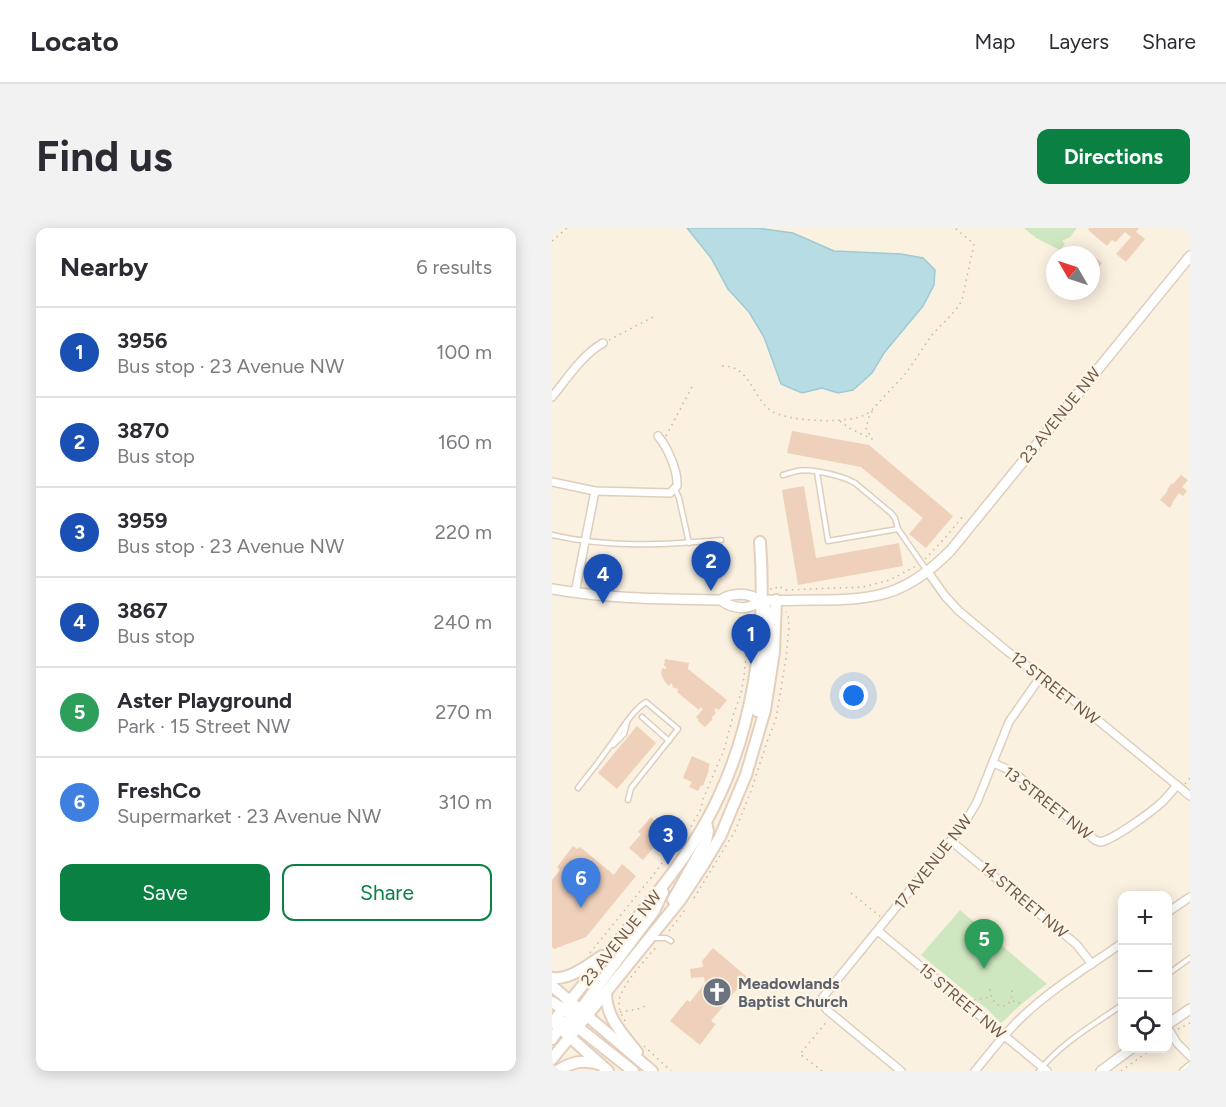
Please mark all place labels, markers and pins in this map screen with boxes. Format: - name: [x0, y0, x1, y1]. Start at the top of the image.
- pin: 2: [692, 542, 730, 591]
- pin: 4: [584, 554, 622, 604]
- pin: 1: [732, 614, 770, 664]
- pin: 3: [648, 816, 688, 865]
- pin: 6: [561, 858, 600, 908]
- pin: 5: [964, 920, 1004, 969]
- place label: Meadowlands Baptist Church: [738, 974, 848, 1011]
- church icon: Meadowlands Baptist Church: [701, 976, 733, 1008]

